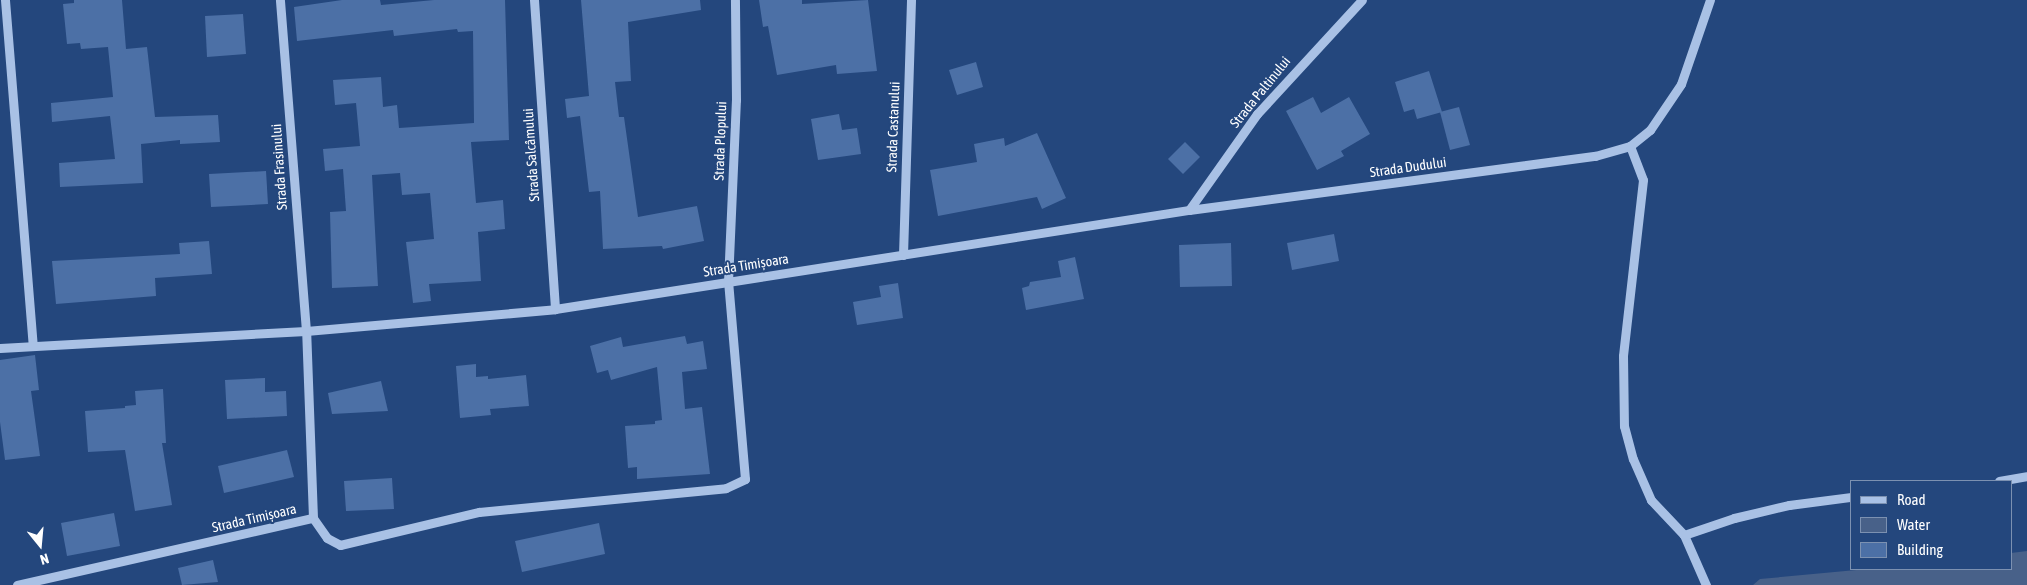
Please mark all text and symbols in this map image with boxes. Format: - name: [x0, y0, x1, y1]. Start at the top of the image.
- street label: Strada Paltinului: [1226, 53, 1294, 131]
- street label: Strada Castanului: [883, 81, 903, 173]
- street label: Strada Plopului: [710, 101, 730, 181]
- street label: Strada Salcâmului: [519, 108, 543, 202]
- street label: Strada Frasinului: [268, 123, 290, 211]
- street label: Strada Dudului: [1369, 153, 1447, 181]
- street label: Strada Timișoara: [702, 250, 790, 280]
- legend: [1850, 480, 2012, 570]
- text: Road: [1897, 491, 1926, 508]
- street label: Strada Timișoara: [210, 500, 298, 536]
- text: Water: [1897, 516, 1930, 533]
- north arrow: [15, 520, 65, 570]
- text: Building: [1897, 541, 1943, 558]
- text: N: [38, 550, 51, 568]

